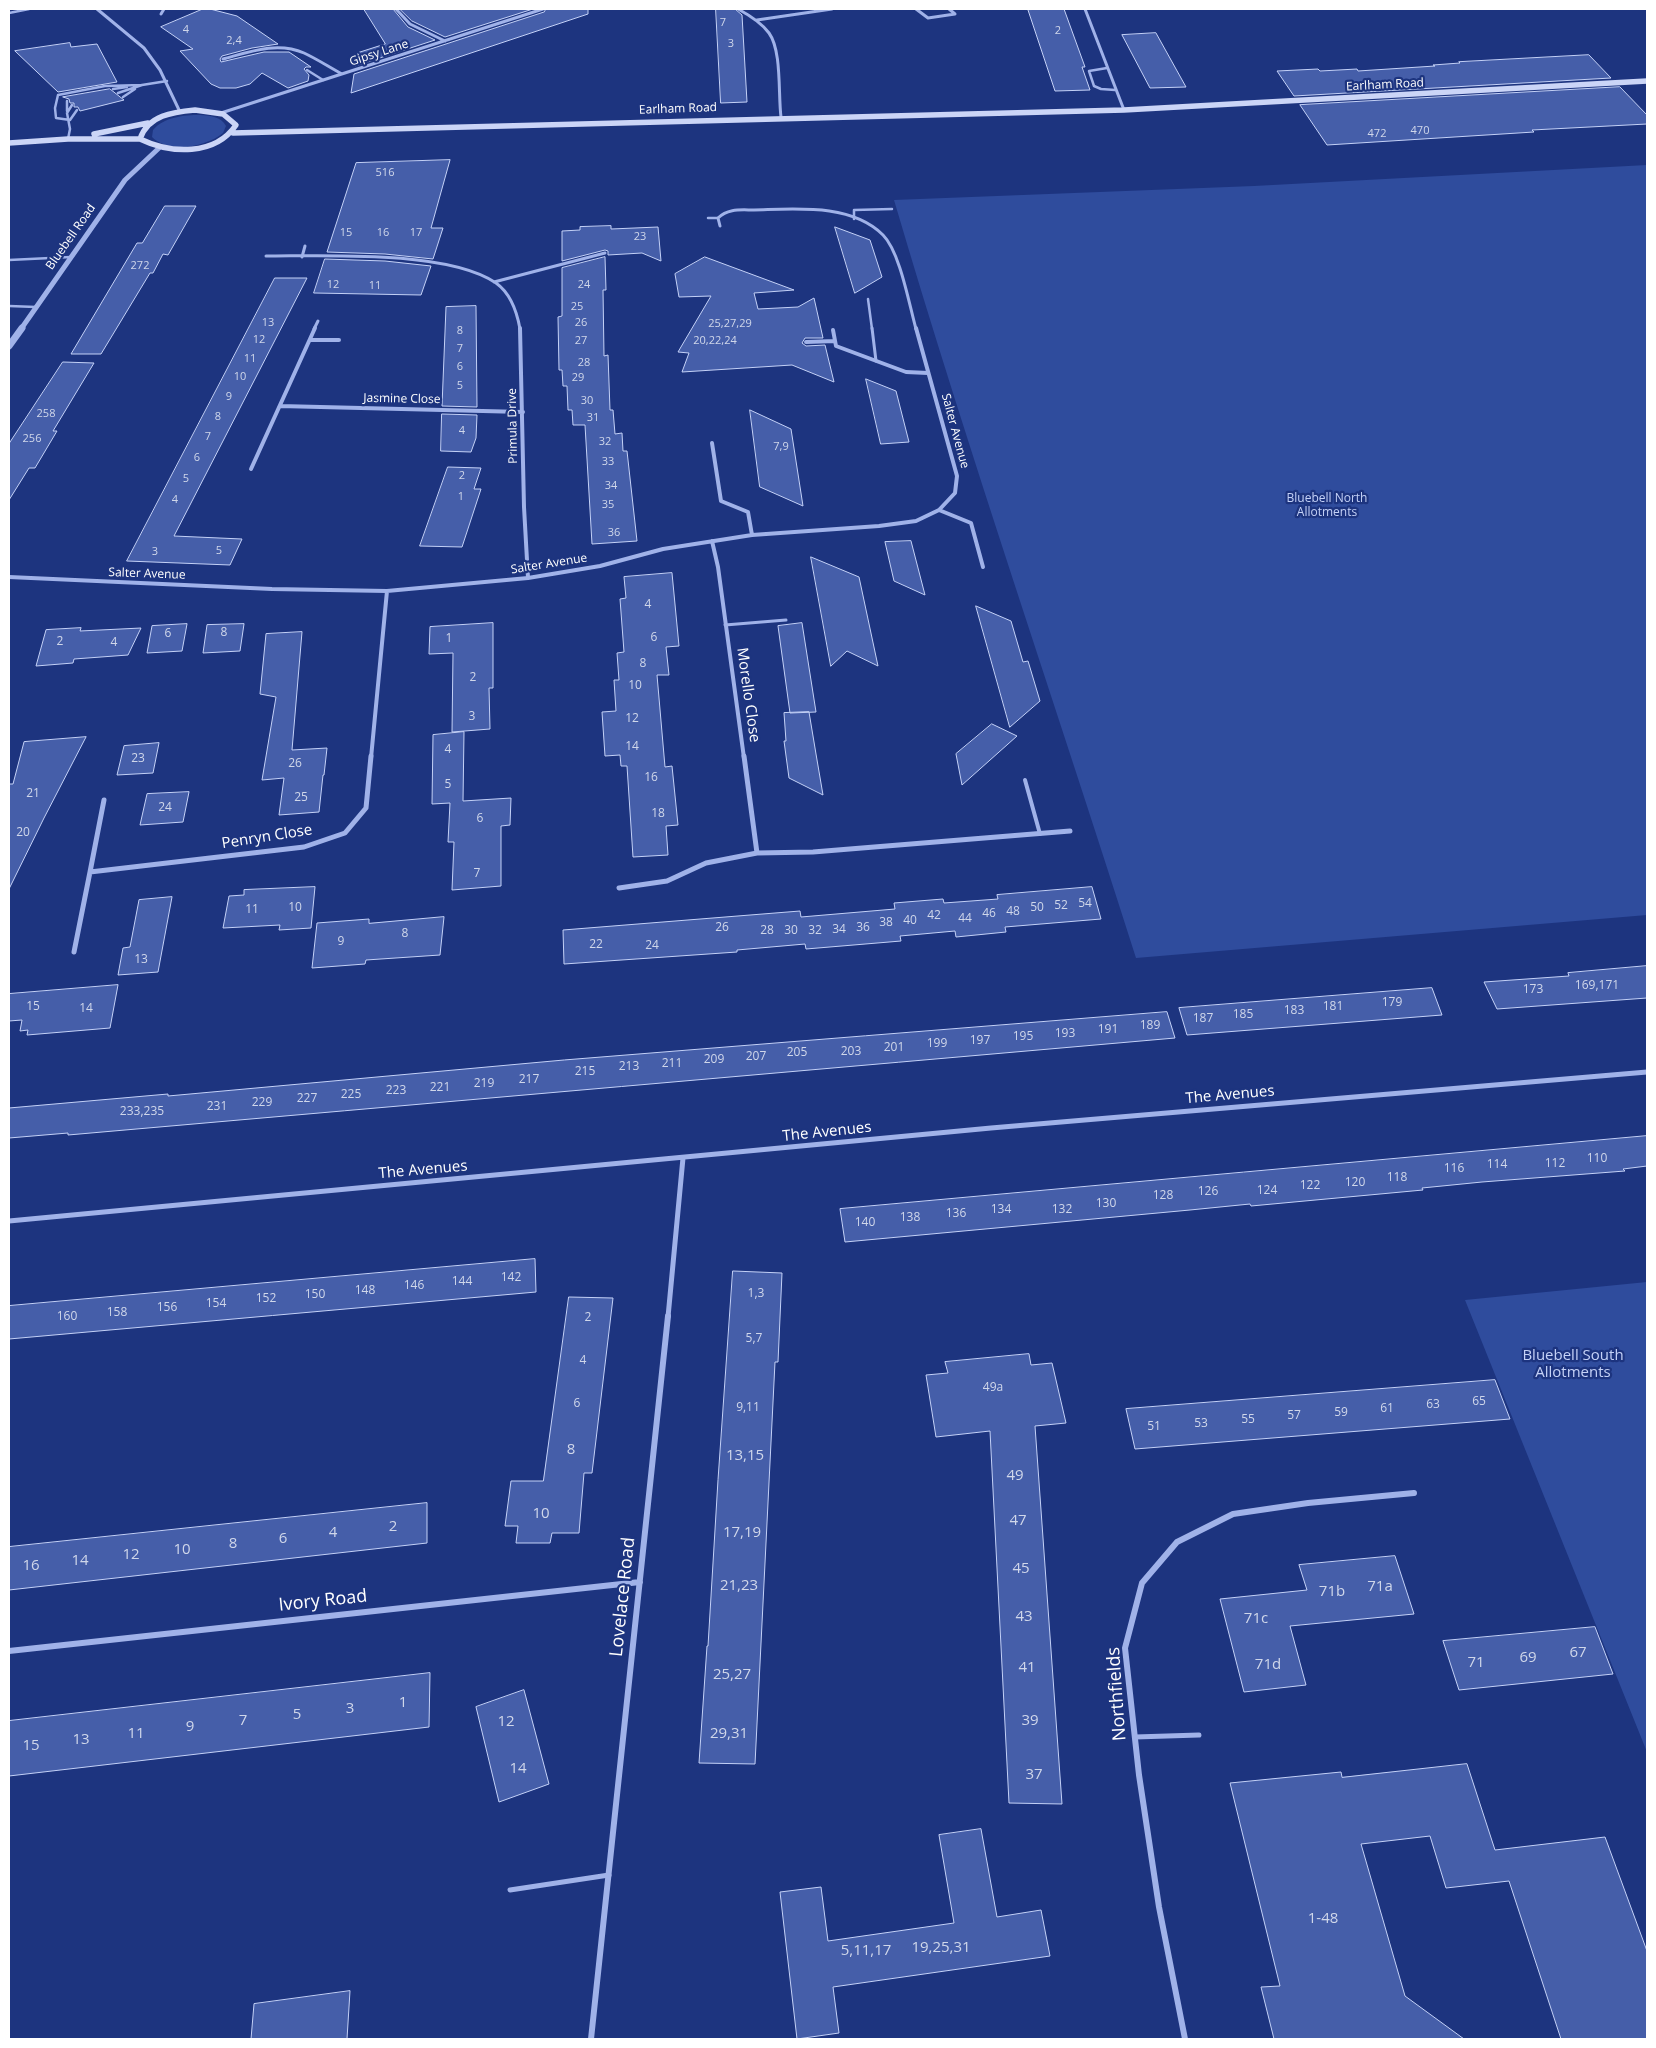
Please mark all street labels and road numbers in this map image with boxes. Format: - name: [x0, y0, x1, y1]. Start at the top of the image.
- street label: Gipsy Lane: [348, 37, 410, 69]
- street label: Earlham Road: [1346, 76, 1424, 94]
- street label: Earlham Road: [639, 100, 717, 118]
- street label: Bluebell Road: [43, 201, 99, 273]
- street label: Primula Drive: [505, 388, 521, 464]
- street label: Jasmine Close: [363, 391, 441, 407]
- street label: Salter Avenue: [938, 392, 972, 470]
- street label: Salter Avenue: [510, 551, 588, 577]
- street label: Salter Avenue: [108, 565, 186, 583]
- street label: Morello Close: [732, 647, 764, 743]
- street label: Penryn Close: [221, 821, 313, 853]
- street label: The Avenues: [1185, 1082, 1275, 1108]
- street label: The Avenues: [782, 1118, 872, 1146]
- street label: The Avenues: [378, 1157, 468, 1183]
- street label: Lovelace Road: [606, 1536, 640, 1658]
- street label: Ivory Road: [278, 1586, 368, 1616]
- street label: Northfields: [1103, 1646, 1131, 1742]

